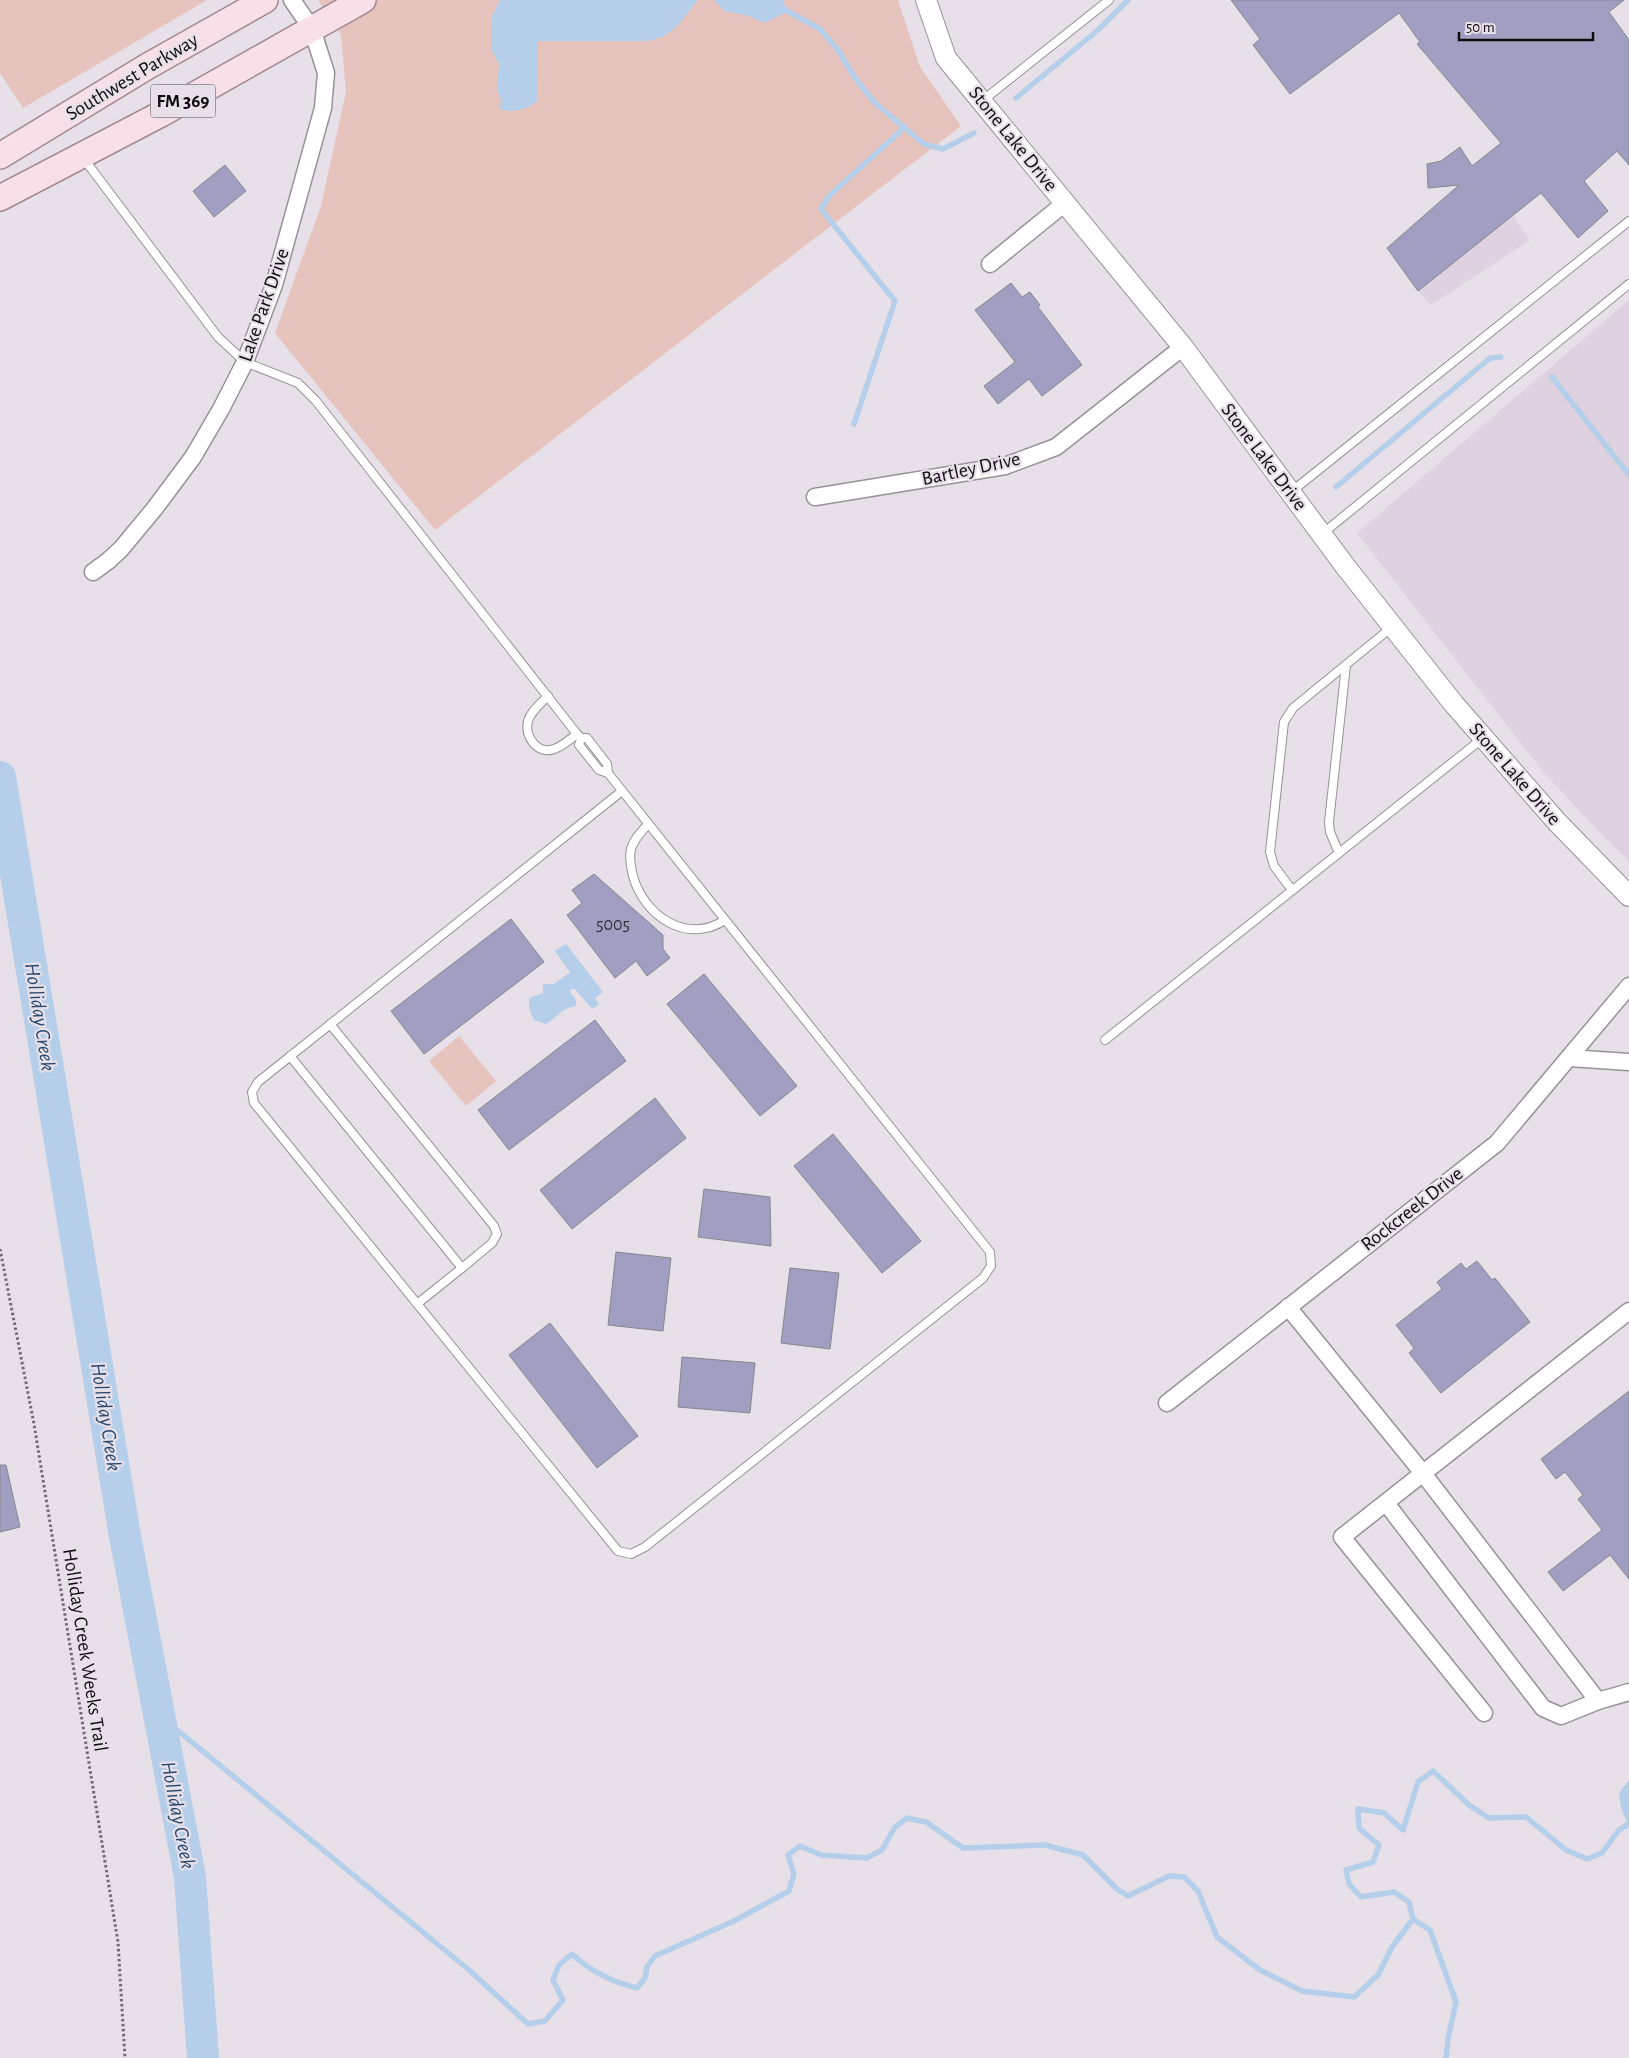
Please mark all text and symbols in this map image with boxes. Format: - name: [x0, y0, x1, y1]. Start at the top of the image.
- scale bar: [1459, 10, 1593, 42]
- text: 50 m: [1466, 20, 1495, 35]
- street label: Southwest Parkway: [62, 30, 202, 124]
- street label: Stone Lake Drive: [965, 83, 1061, 195]
- road number: FM 369: [150, 84, 216, 118]
- street label: Lake Park Drive: [235, 246, 293, 364]
- street label: Stone Lake Drive: [1217, 400, 1311, 514]
- street label: Bartley Drive: [920, 449, 1022, 489]
- street label: Stone Lake Drive: [1465, 719, 1565, 829]
- house number: 5005: [596, 916, 630, 934]
- water label: Holliday Creek: [21, 961, 59, 1073]
- street label: Rockcreek Drive: [1357, 1163, 1467, 1255]
- water label: Holliday Creek: [87, 1361, 125, 1473]
- street label: Holliday Creek Weeks Trail: [59, 1547, 111, 1753]
- water label: Holliday Creek: [157, 1759, 199, 1871]

